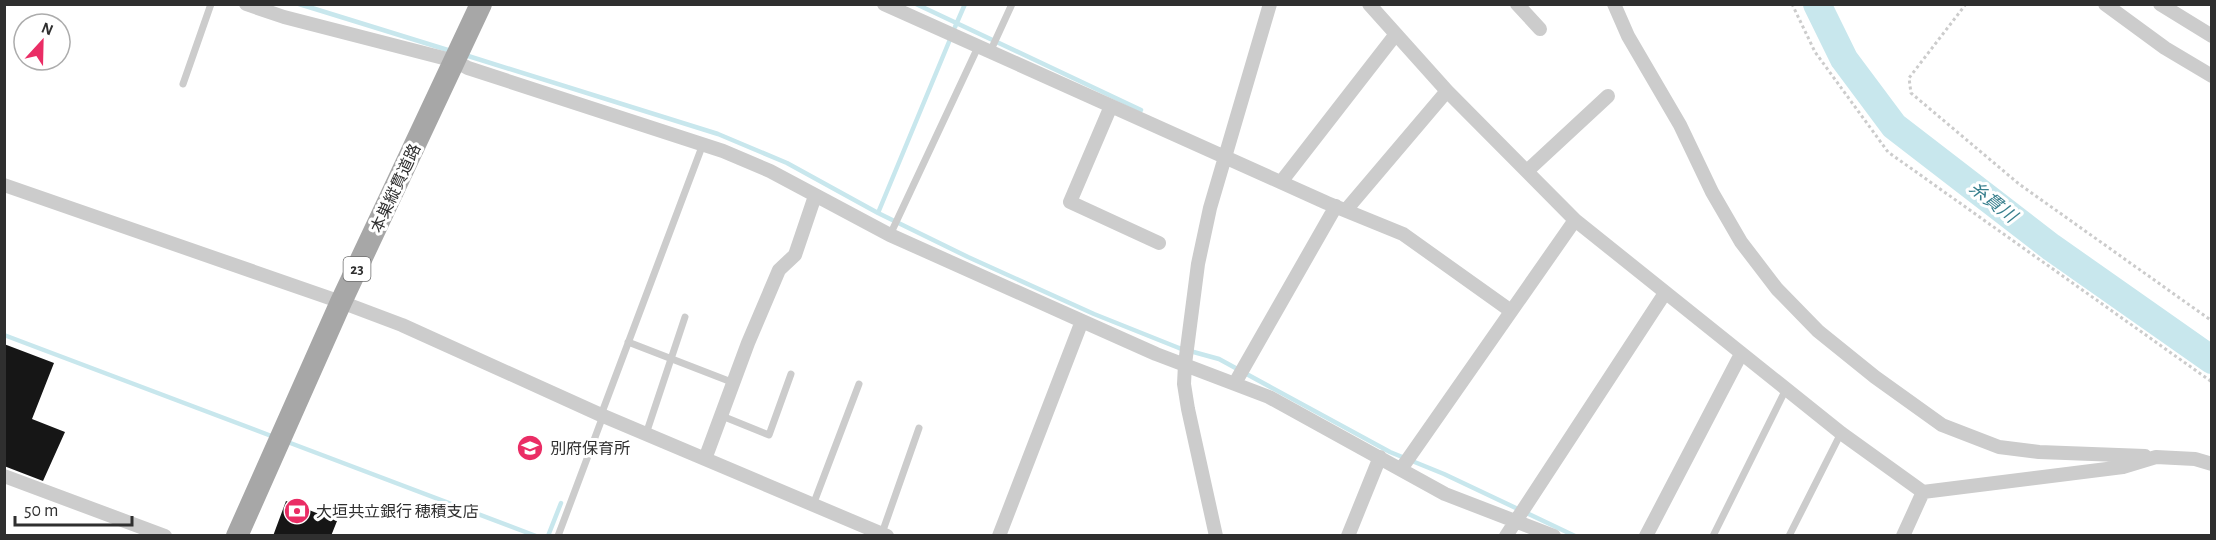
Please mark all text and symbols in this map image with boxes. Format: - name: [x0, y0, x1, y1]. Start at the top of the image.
- north arrow: [12, 12, 72, 72]
- text: N: [39, 20, 55, 39]
- street label: 本巣縦貫道路: [367, 141, 423, 235]
- water label: 糸貫川: [1966, 177, 2022, 228]
- road number: 23: [344, 257, 370, 281]
- school or university icon: 別府保育所: [515, 433, 545, 463]
- place label: 別府保育所: [550, 440, 630, 457]
- scale bar: [15, 489, 132, 527]
- bank icon: 大垣共立銀行 穂積支店: [282, 496, 312, 526]
- text: 50 m: [24, 502, 58, 520]
- place label: 大垣共立銀行 穂積支店: [316, 503, 479, 520]

